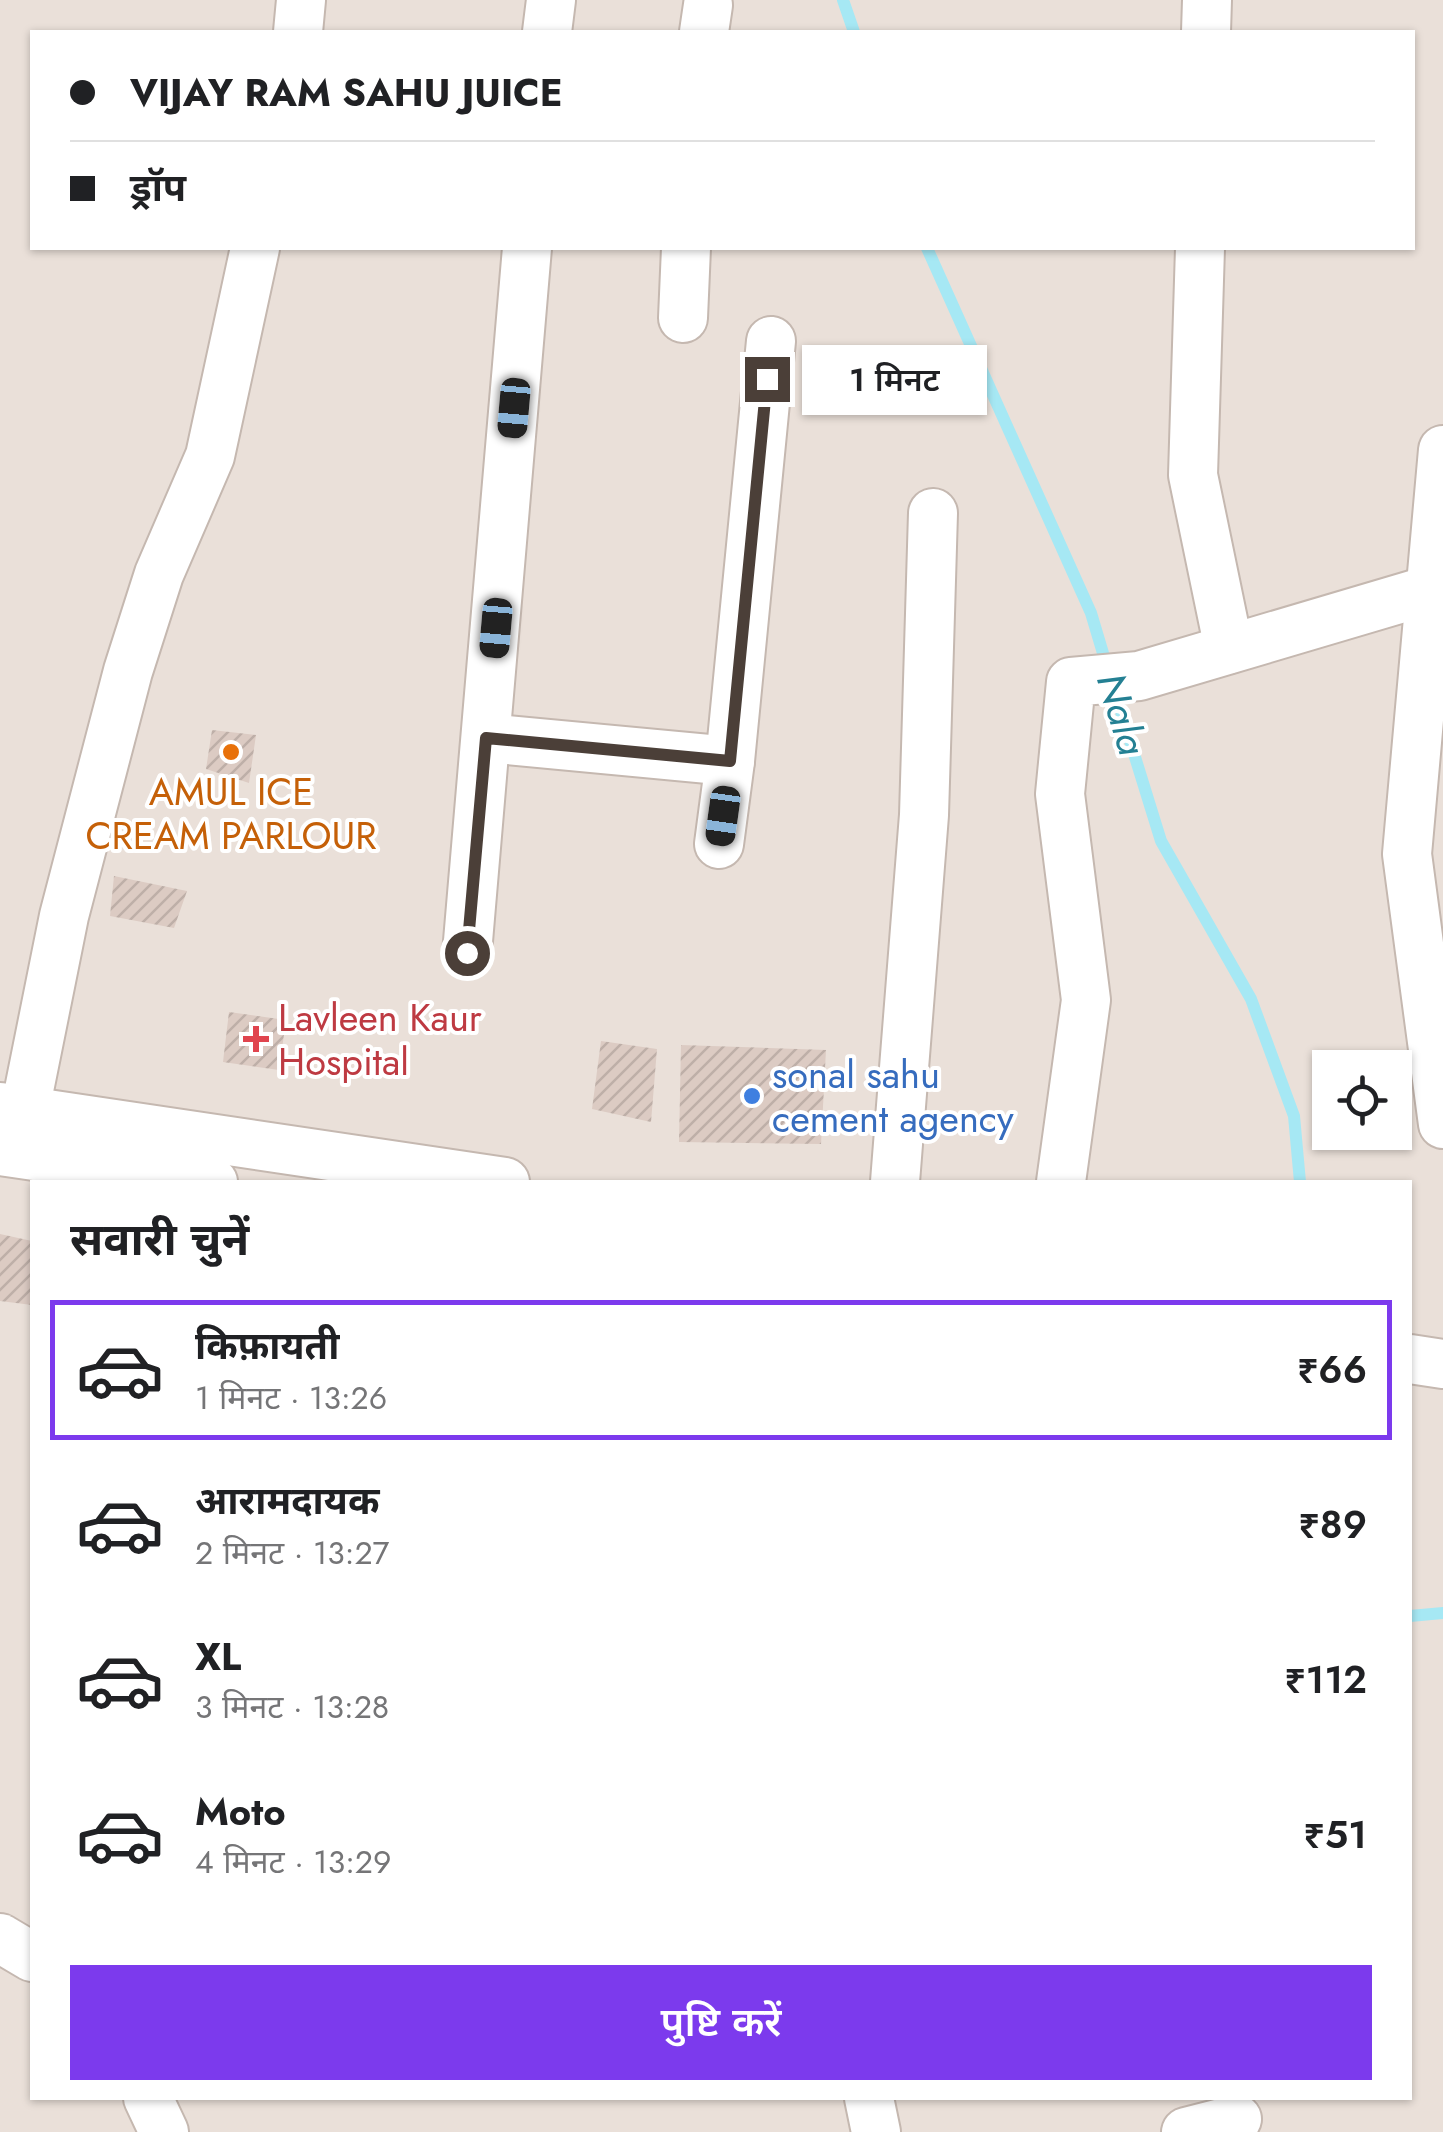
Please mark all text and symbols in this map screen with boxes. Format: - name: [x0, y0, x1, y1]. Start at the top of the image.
- text: VIJAY RAM SAHU JUICE: [130, 65, 563, 120]
- text: ड्रॉप: [130, 160, 186, 215]
- callout: 1 मिनट: [802, 344, 987, 414]
- route end: [745, 357, 790, 402]
- text: 1 मिनट: [849, 357, 940, 403]
- car: [496, 377, 532, 439]
- car: [478, 597, 514, 659]
- water label: Nala: [1082, 666, 1162, 762]
- marker: AMUL ICE CREAM PARLOUR: [220, 741, 242, 763]
- place label: AMUL ICE CREAM PARLOUR: [85, 764, 377, 863]
- car: [704, 784, 742, 848]
- route start: [445, 931, 490, 976]
- place label: Lavleen Kaur Hospital: [278, 990, 482, 1089]
- marker: Lavleen Kaur Hospital: [243, 1026, 269, 1052]
- place label: sonal sahu cement agency: [772, 1047, 1014, 1146]
- map controls: [1312, 1050, 1412, 1150]
- button: locate: [1312, 1050, 1412, 1150]
- marker: sonal sahu cement agency: [741, 1085, 763, 1107]
- text: सवारी चुनें: [70, 1207, 249, 1272]
- text: किफ़ायती: [195, 1318, 339, 1373]
- icon: car: [75, 1325, 165, 1415]
- text: ₹66: [1297, 1342, 1367, 1397]
- text: 1 मिनट · 13:26: [195, 1375, 387, 1421]
- text: आरामदायक: [195, 1473, 379, 1528]
- icon: car: [75, 1480, 165, 1570]
- text: ₹89: [1298, 1497, 1367, 1552]
- text: 2 मिनट · 13:27: [195, 1530, 389, 1576]
- text: XL: [195, 1629, 241, 1684]
- icon: car: [75, 1635, 165, 1725]
- text: ₹112: [1284, 1652, 1367, 1707]
- text: 3 मिनट · 13:28: [195, 1684, 389, 1730]
- text: Moto: [195, 1784, 286, 1839]
- icon: car: [75, 1790, 165, 1880]
- text: ₹51: [1303, 1807, 1367, 1862]
- text: 4 मिनट · 13:29: [195, 1839, 391, 1885]
- button: पुष्टि करें: [70, 1965, 1372, 2080]

